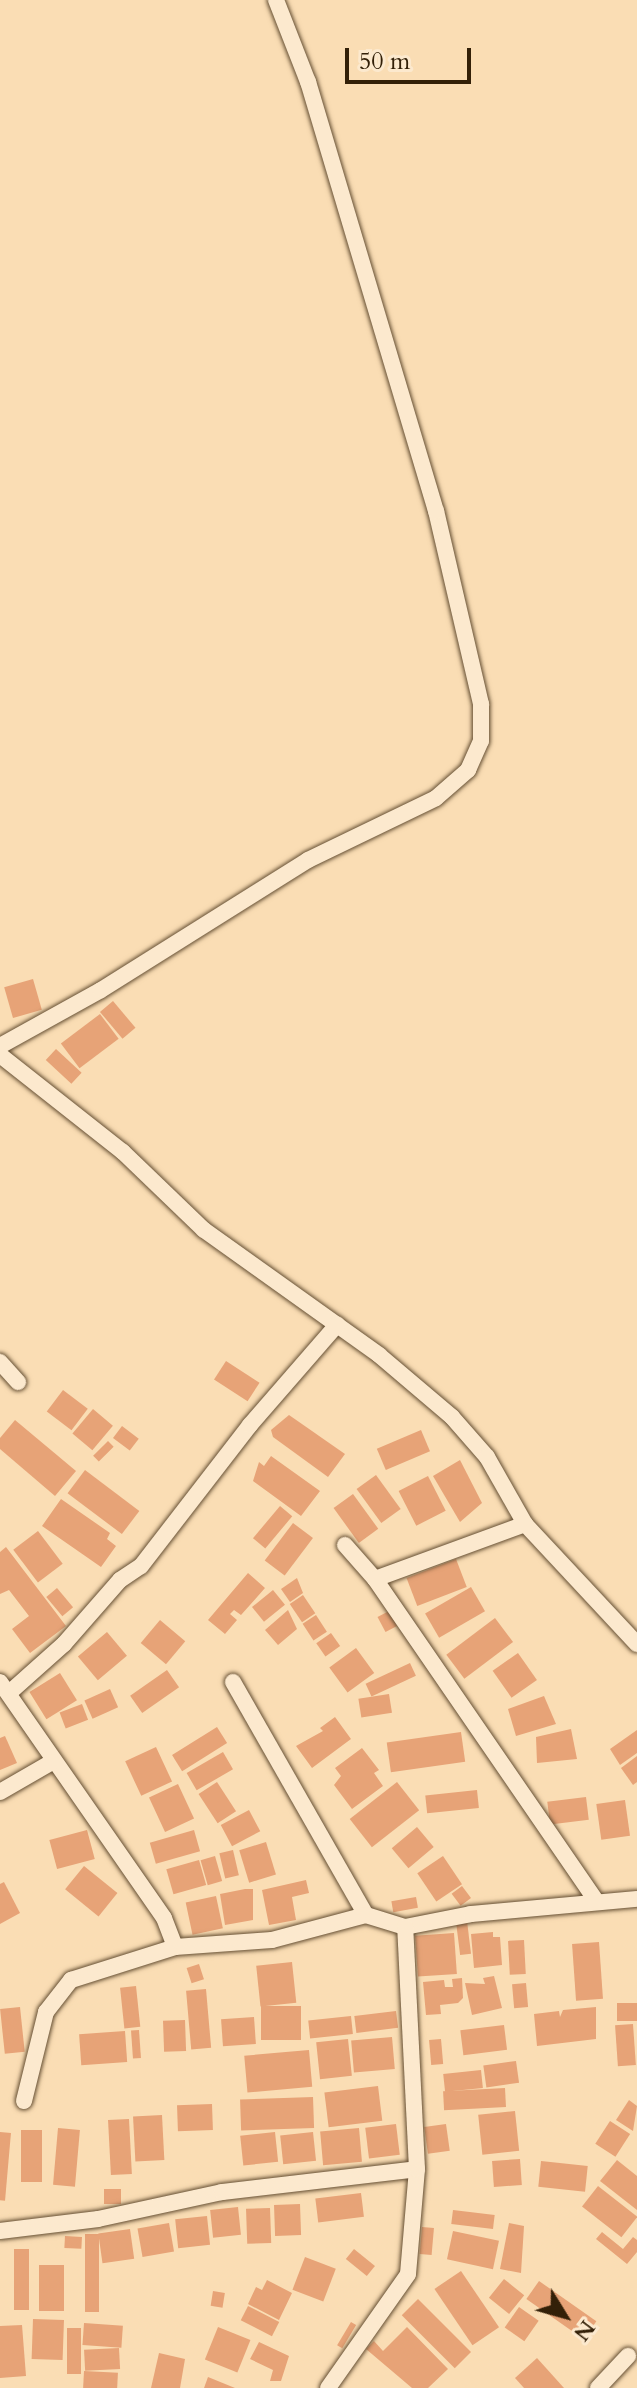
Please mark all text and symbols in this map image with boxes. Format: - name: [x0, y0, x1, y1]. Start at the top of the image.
- scale bar: [349, 32, 475, 82]
- text: 50 m: [359, 45, 410, 78]
- north arrow: [525, 2276, 605, 2356]
- text: N: [566, 2314, 602, 2347]

